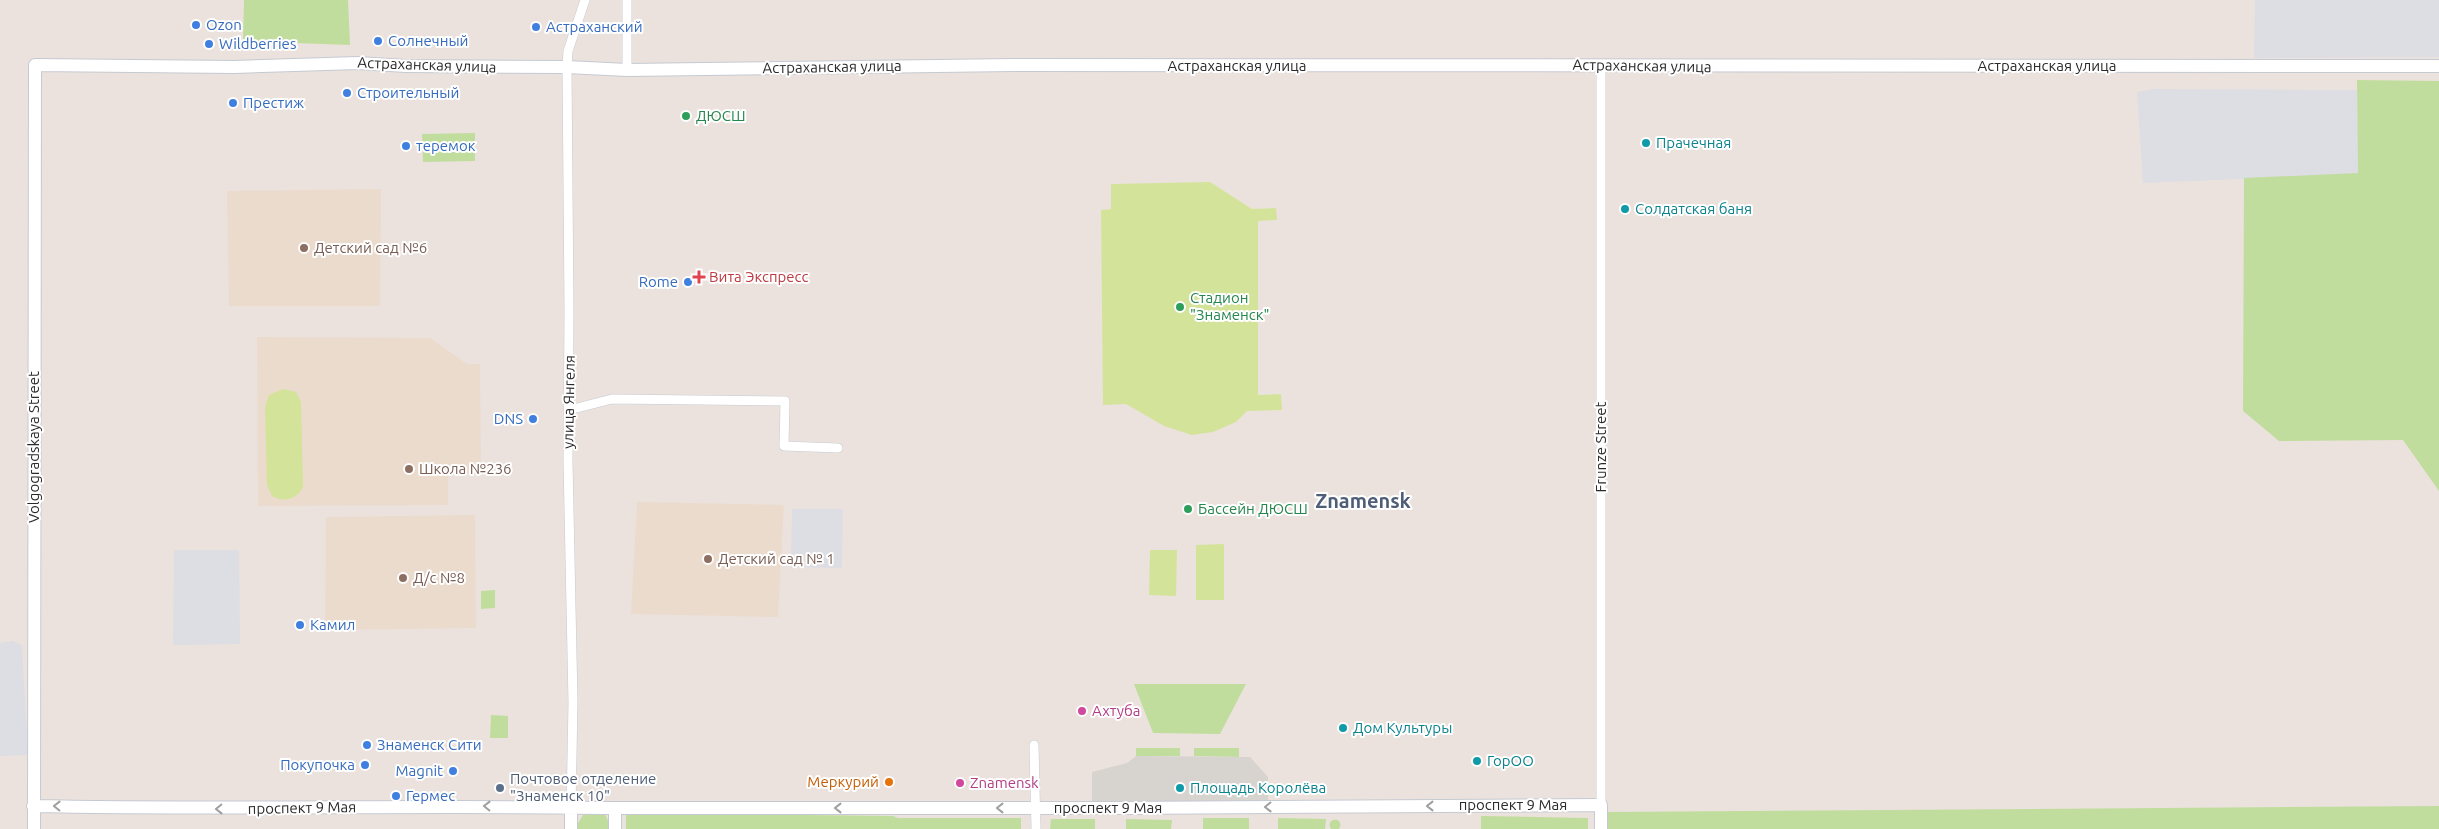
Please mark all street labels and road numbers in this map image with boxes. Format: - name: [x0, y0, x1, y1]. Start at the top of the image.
- street label: Астраханская улица: [357, 54, 497, 75]
- street label: Астраханская улица: [1572, 56, 1712, 75]
- street label: Астраханская улица: [762, 57, 902, 76]
- street label: Астраханская улица: [1167, 57, 1307, 74]
- street label: Астраханская улица: [1977, 57, 2117, 74]
- street label: улица Янгеля: [559, 355, 578, 449]
- street label: Volgogradskaya Street: [25, 371, 42, 523]
- street label: Frunze Street: [1592, 401, 1609, 492]
- street label: проспект 9 Мая: [1459, 796, 1567, 813]
- street label: проспект 9 Мая: [248, 798, 356, 817]
- street label: проспект 9 Мая: [1054, 799, 1162, 816]

